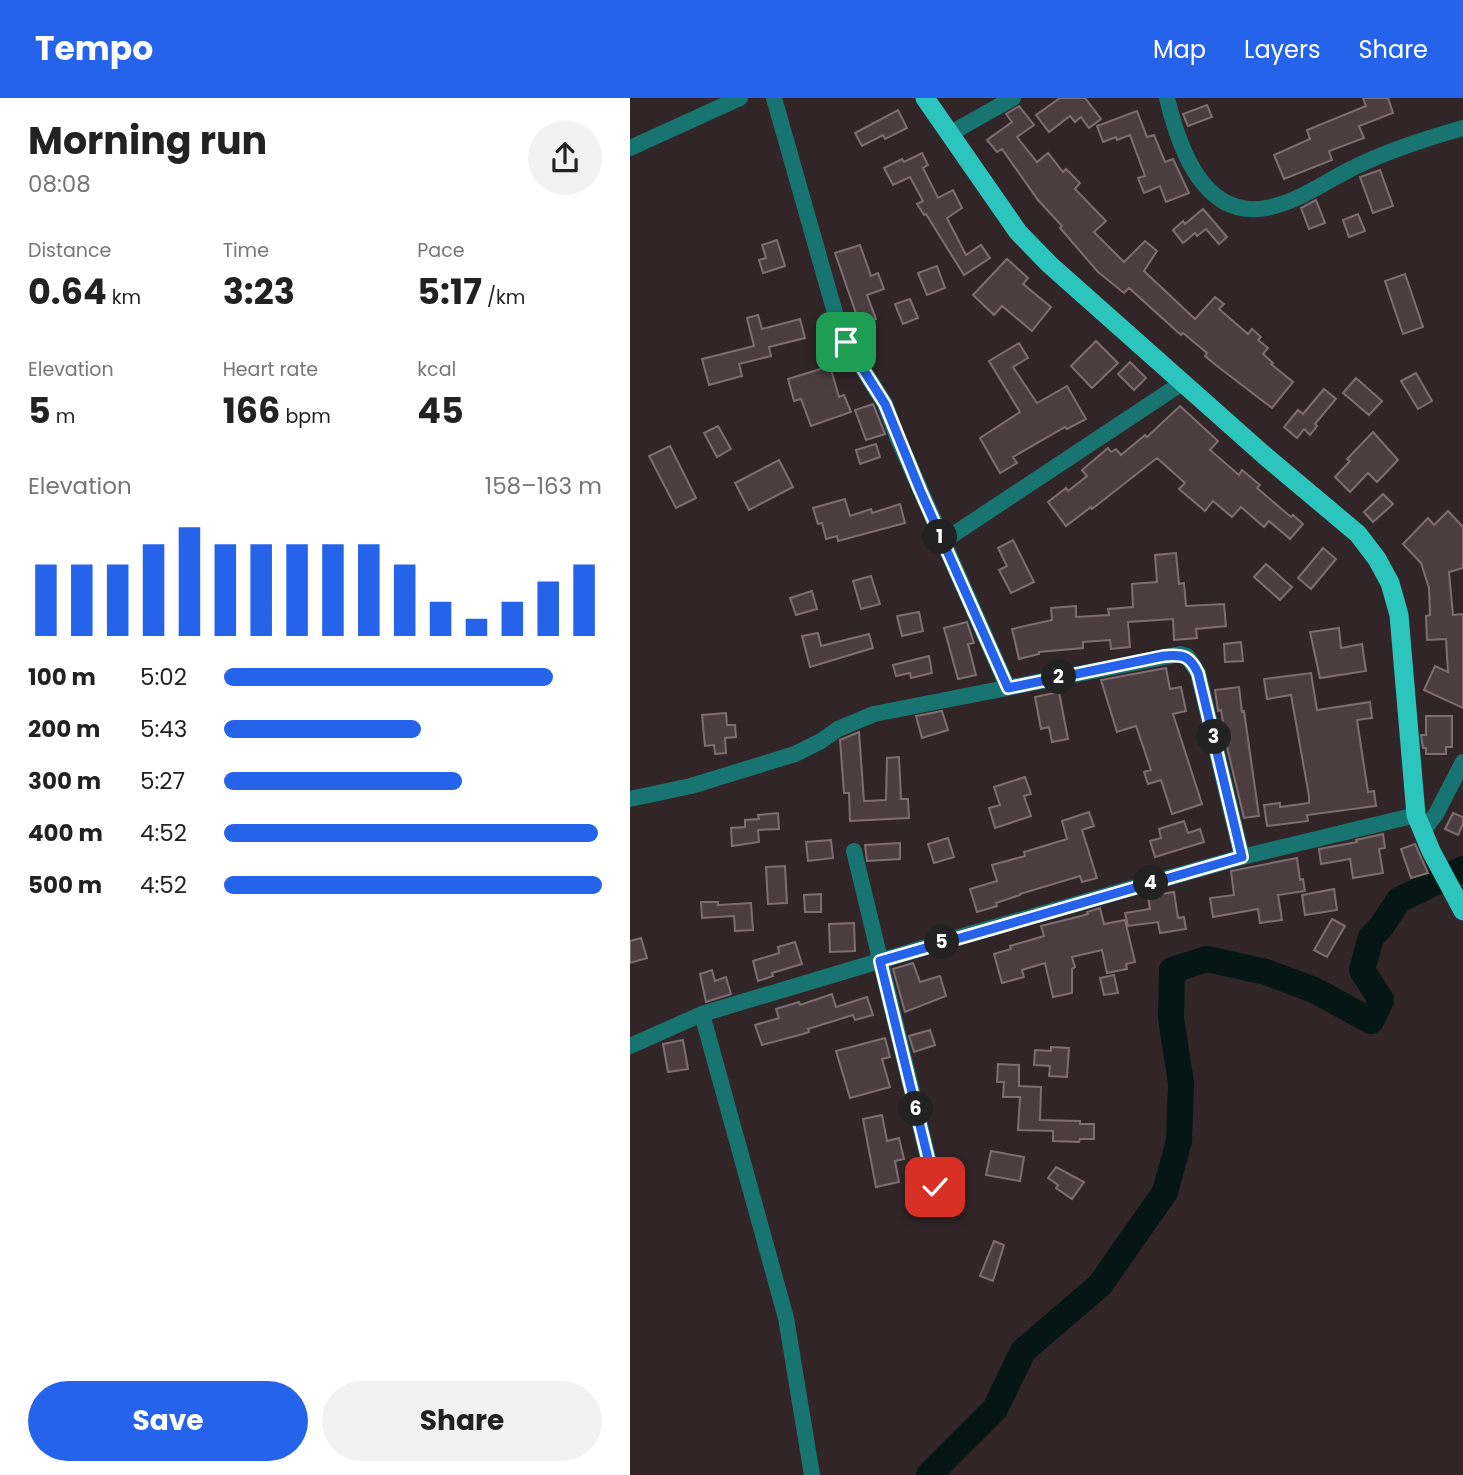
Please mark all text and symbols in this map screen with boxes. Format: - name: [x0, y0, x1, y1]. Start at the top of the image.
- text: Tempo: [35, 25, 153, 72]
- text: Map: [1153, 33, 1206, 66]
- text: Layers: [1244, 33, 1320, 66]
- text: Share: [1358, 33, 1428, 66]
- text: Morning run: [28, 114, 267, 167]
- button: share: [528, 121, 602, 195]
- text: 08:08: [28, 168, 91, 200]
- text: Distance: [28, 237, 111, 264]
- text: Time: [223, 237, 269, 264]
- text: Pace: [417, 237, 465, 264]
- text: 0.64: [28, 267, 107, 316]
- text: 3:23: [223, 267, 295, 316]
- text: 5:17: [417, 267, 482, 316]
- text: km: [107, 284, 141, 311]
- text: /km: [482, 284, 525, 311]
- pin: [816, 312, 876, 372]
- icon: arrive: [827, 323, 865, 361]
- text: Elevation: [28, 356, 114, 383]
- text: Heart rate: [223, 356, 318, 383]
- text: kcal: [417, 356, 456, 383]
- text: 5: [28, 386, 51, 435]
- text: 166: [223, 386, 280, 435]
- text: 45: [417, 386, 464, 435]
- text: m: [51, 403, 75, 430]
- text: bpm: [280, 403, 331, 430]
- text: Elevation: [28, 470, 132, 502]
- text: 158–163 m: [485, 470, 602, 502]
- pin: 1: [922, 520, 958, 555]
- text: 1: [936, 523, 943, 550]
- pin: 2: [1042, 660, 1076, 694]
- text: 100 m: [28, 661, 96, 693]
- text: 5:02: [140, 661, 187, 693]
- text: 2: [1053, 663, 1064, 690]
- text: 200 m: [28, 713, 100, 745]
- text: 5:43: [140, 713, 187, 745]
- pin: 3: [1196, 720, 1232, 754]
- text: 3: [1208, 723, 1219, 750]
- text: 300 m: [28, 765, 101, 797]
- text: 5:27: [140, 765, 185, 797]
- text: 400 m: [28, 817, 103, 849]
- text: 4:52: [140, 817, 187, 849]
- pin: 4: [1134, 866, 1168, 900]
- text: 500 m: [28, 869, 102, 901]
- text: 4:52: [140, 869, 187, 901]
- text: 4: [1144, 869, 1157, 896]
- pin: 5: [924, 924, 960, 960]
- text: 5: [935, 928, 948, 955]
- pin: 6: [898, 1091, 934, 1126]
- text: 6: [909, 1095, 922, 1122]
- pin: [905, 1157, 965, 1217]
- icon: check: [916, 1168, 954, 1206]
- button: Save: [28, 1381, 308, 1461]
- button: Share: [322, 1381, 602, 1461]

